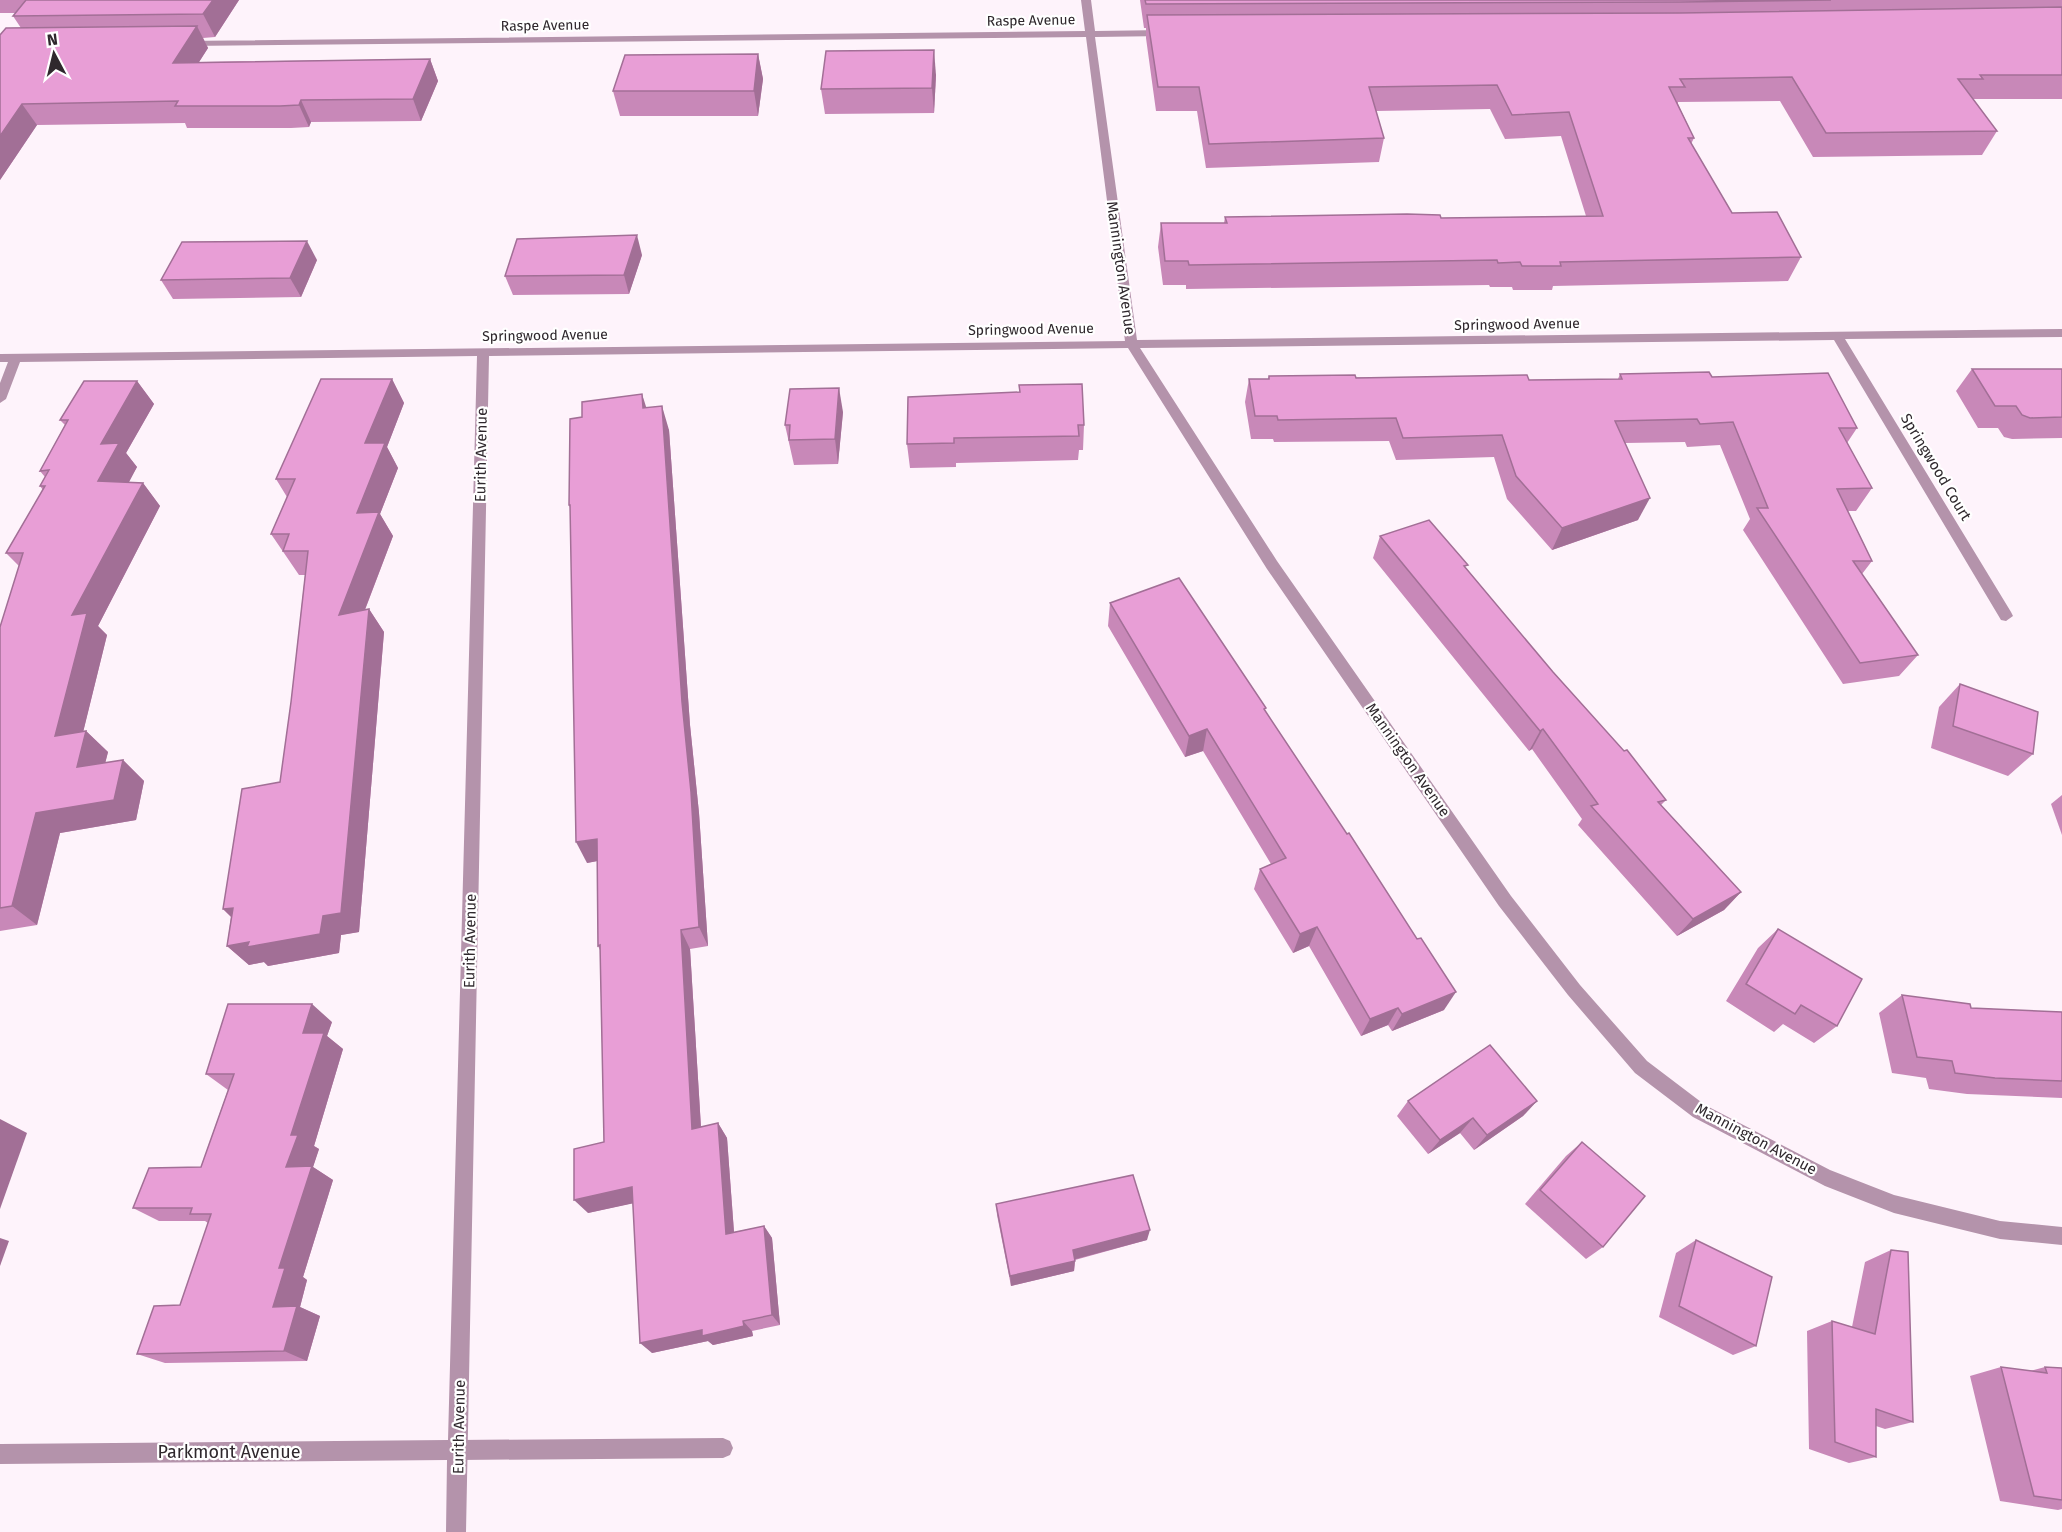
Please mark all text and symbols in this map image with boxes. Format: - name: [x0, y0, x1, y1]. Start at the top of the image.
- street label: Raspe Avenue: [987, 11, 1075, 30]
- street label: Raspe Avenue: [501, 16, 589, 35]
- north arrow: [24, 24, 84, 84]
- text: N: [46, 30, 59, 50]
- street label: Mannington Avenue: [1103, 200, 1139, 336]
- street label: Springwood Avenue: [1454, 315, 1580, 334]
- street label: Springwood Avenue: [968, 320, 1094, 339]
- street label: Springwood Avenue: [482, 326, 608, 345]
- street label: Eurith Avenue: [471, 408, 491, 502]
- street label: Springwood Court: [1897, 410, 1975, 524]
- street label: Mannington Avenue: [1362, 700, 1454, 820]
- street label: Eurith Avenue: [460, 894, 480, 988]
- street label: Mannington Avenue: [1692, 1099, 1820, 1179]
- street label: Eurith Avenue: [449, 1380, 469, 1474]
- street label: Parkmont Avenue: [158, 1441, 300, 1463]

